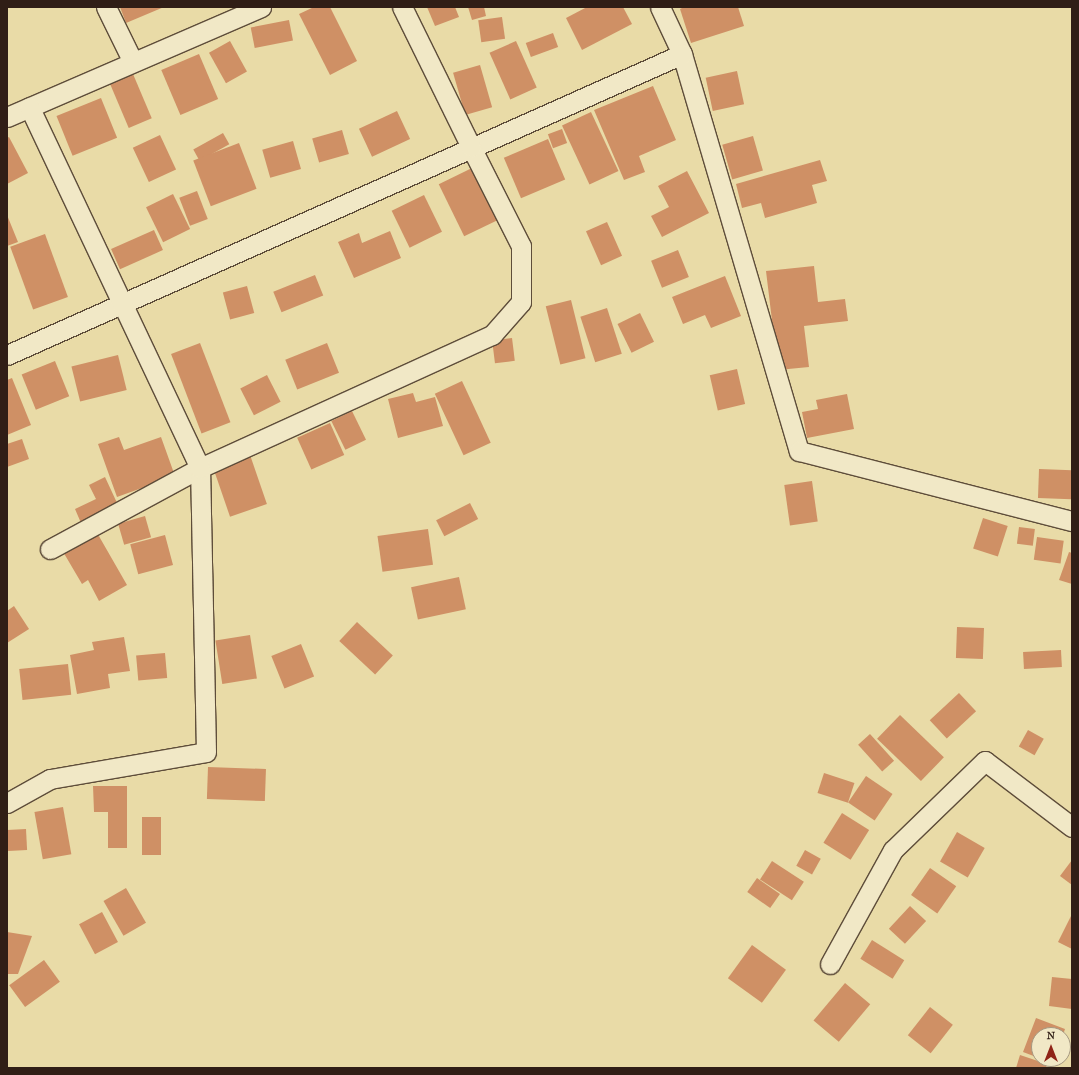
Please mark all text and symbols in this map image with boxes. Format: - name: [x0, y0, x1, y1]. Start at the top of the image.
- north arrow: [1031, 1027, 1071, 1067]
- text: N: [1047, 1029, 1055, 1042]

